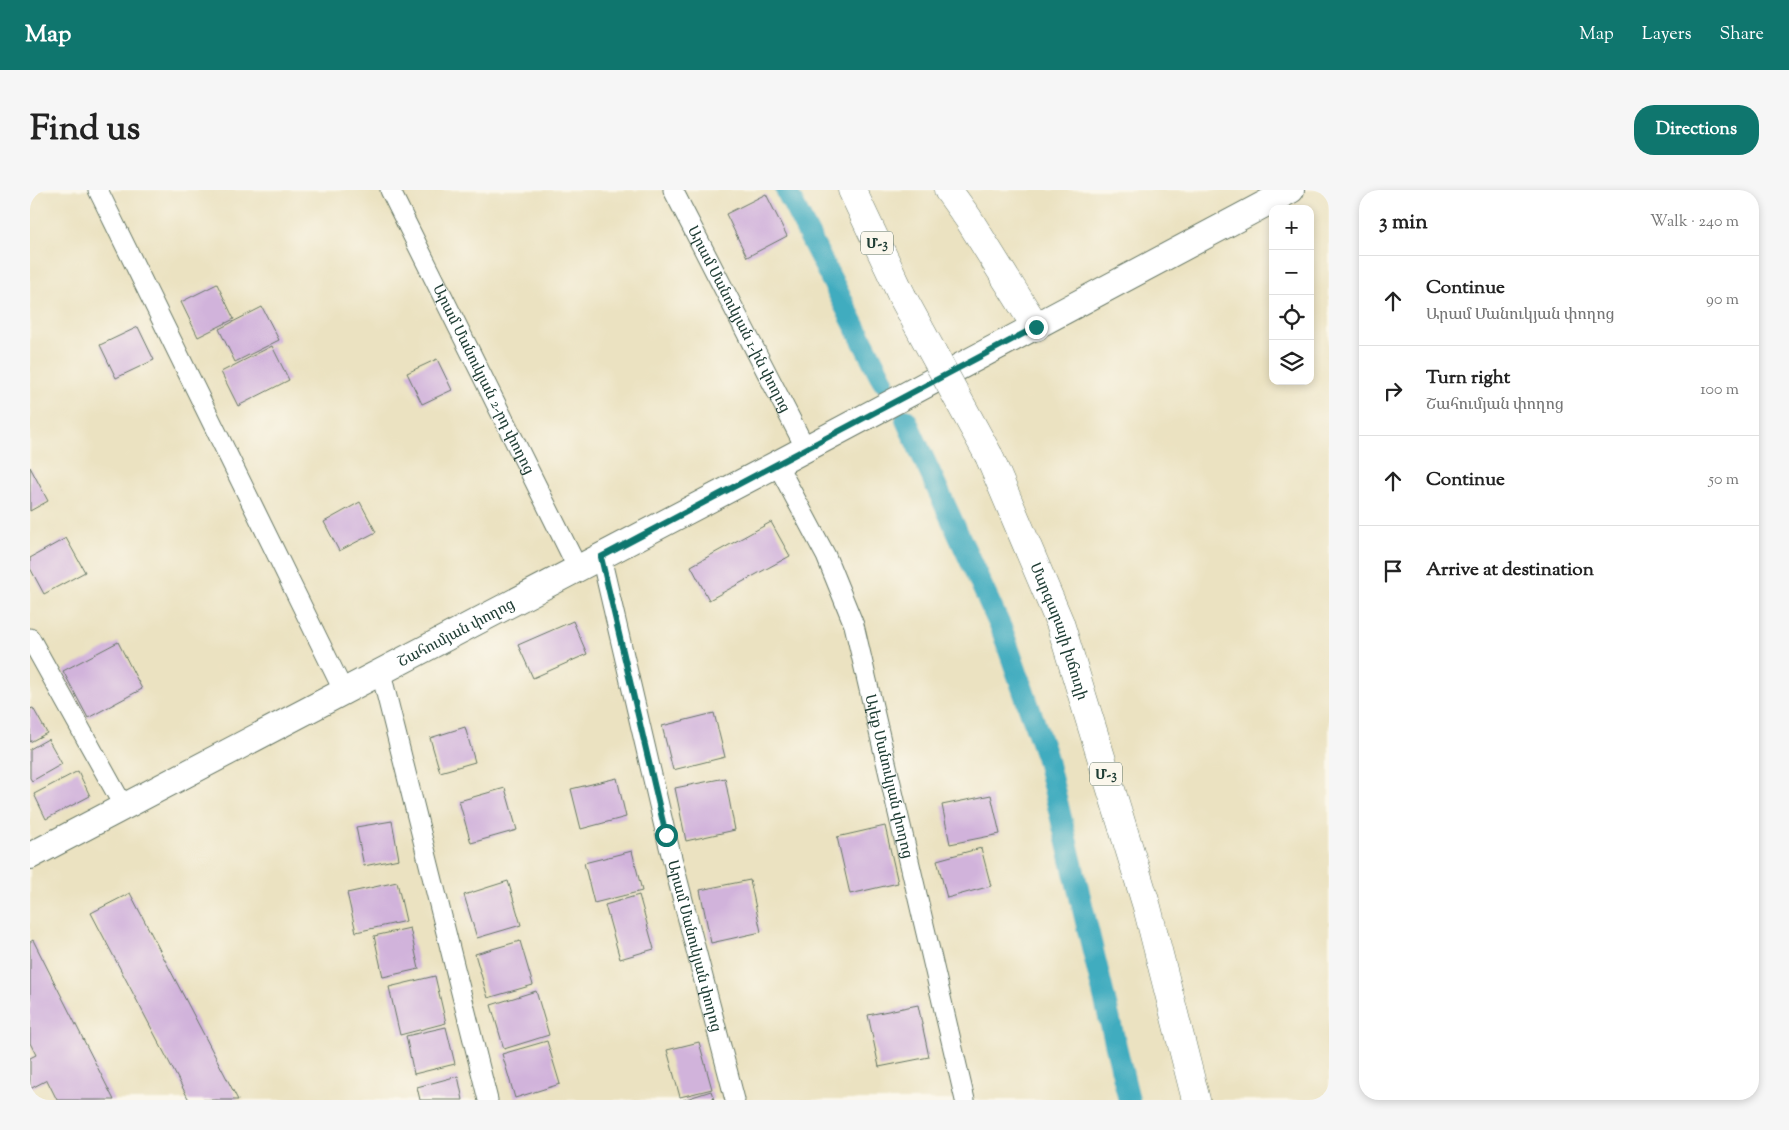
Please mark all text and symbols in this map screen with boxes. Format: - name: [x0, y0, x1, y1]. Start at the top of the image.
- text: Map: [25, 18, 71, 52]
- text: Map: [1579, 22, 1614, 48]
- text: Layers: [1642, 22, 1692, 48]
- text: Share: [1720, 22, 1764, 48]
- text: Find us: [30, 105, 140, 156]
- button: Directions: [1634, 105, 1759, 155]
- map controls: [1269, 205, 1314, 385]
- button: +: [1269, 205, 1314, 250]
- text: 3 min: [1379, 208, 1428, 238]
- text: Walk · 240 m: [1650, 211, 1739, 234]
- street label: Արամ Մանուկյան 1-ին փողոց: [681, 223, 795, 417]
- road number: Մ-3: [861, 232, 893, 254]
- button: −: [1269, 250, 1314, 295]
- text: Continue: [1426, 275, 1505, 302]
- street label: Արամ Մանուկյան 2-րդ փողոց: [426, 281, 538, 478]
- icon: ahead: [1379, 287, 1407, 315]
- text: 90 m: [1706, 289, 1739, 312]
- button: locate: [1269, 295, 1314, 340]
- text: Արամ Մանուկյան փողոց: [1426, 304, 1615, 327]
- route end: [1025, 316, 1048, 339]
- button: layers: [1269, 340, 1314, 385]
- text: Turn right: [1426, 365, 1510, 392]
- icon: right: [1379, 377, 1407, 405]
- text: 100 m: [1700, 379, 1739, 402]
- text: Շահումյան փողոց: [1426, 394, 1564, 417]
- icon: ahead: [1379, 467, 1407, 495]
- text: Continue: [1426, 467, 1505, 494]
- text: 50 m: [1708, 469, 1739, 492]
- icon: arrive: [1379, 557, 1407, 585]
- text: Arrive at destination: [1426, 557, 1594, 584]
- street label: Մարգարայի խճուղի: [1024, 560, 1092, 703]
- street label: Շահումյան փողոց: [394, 594, 519, 673]
- street label: Ալեք Մանուկյան փողոց: [859, 692, 917, 861]
- road number: Մ-3: [1090, 762, 1122, 786]
- route start: [655, 824, 678, 847]
- street label: Արամ Մանուկյան փողոց: [661, 858, 726, 1034]

